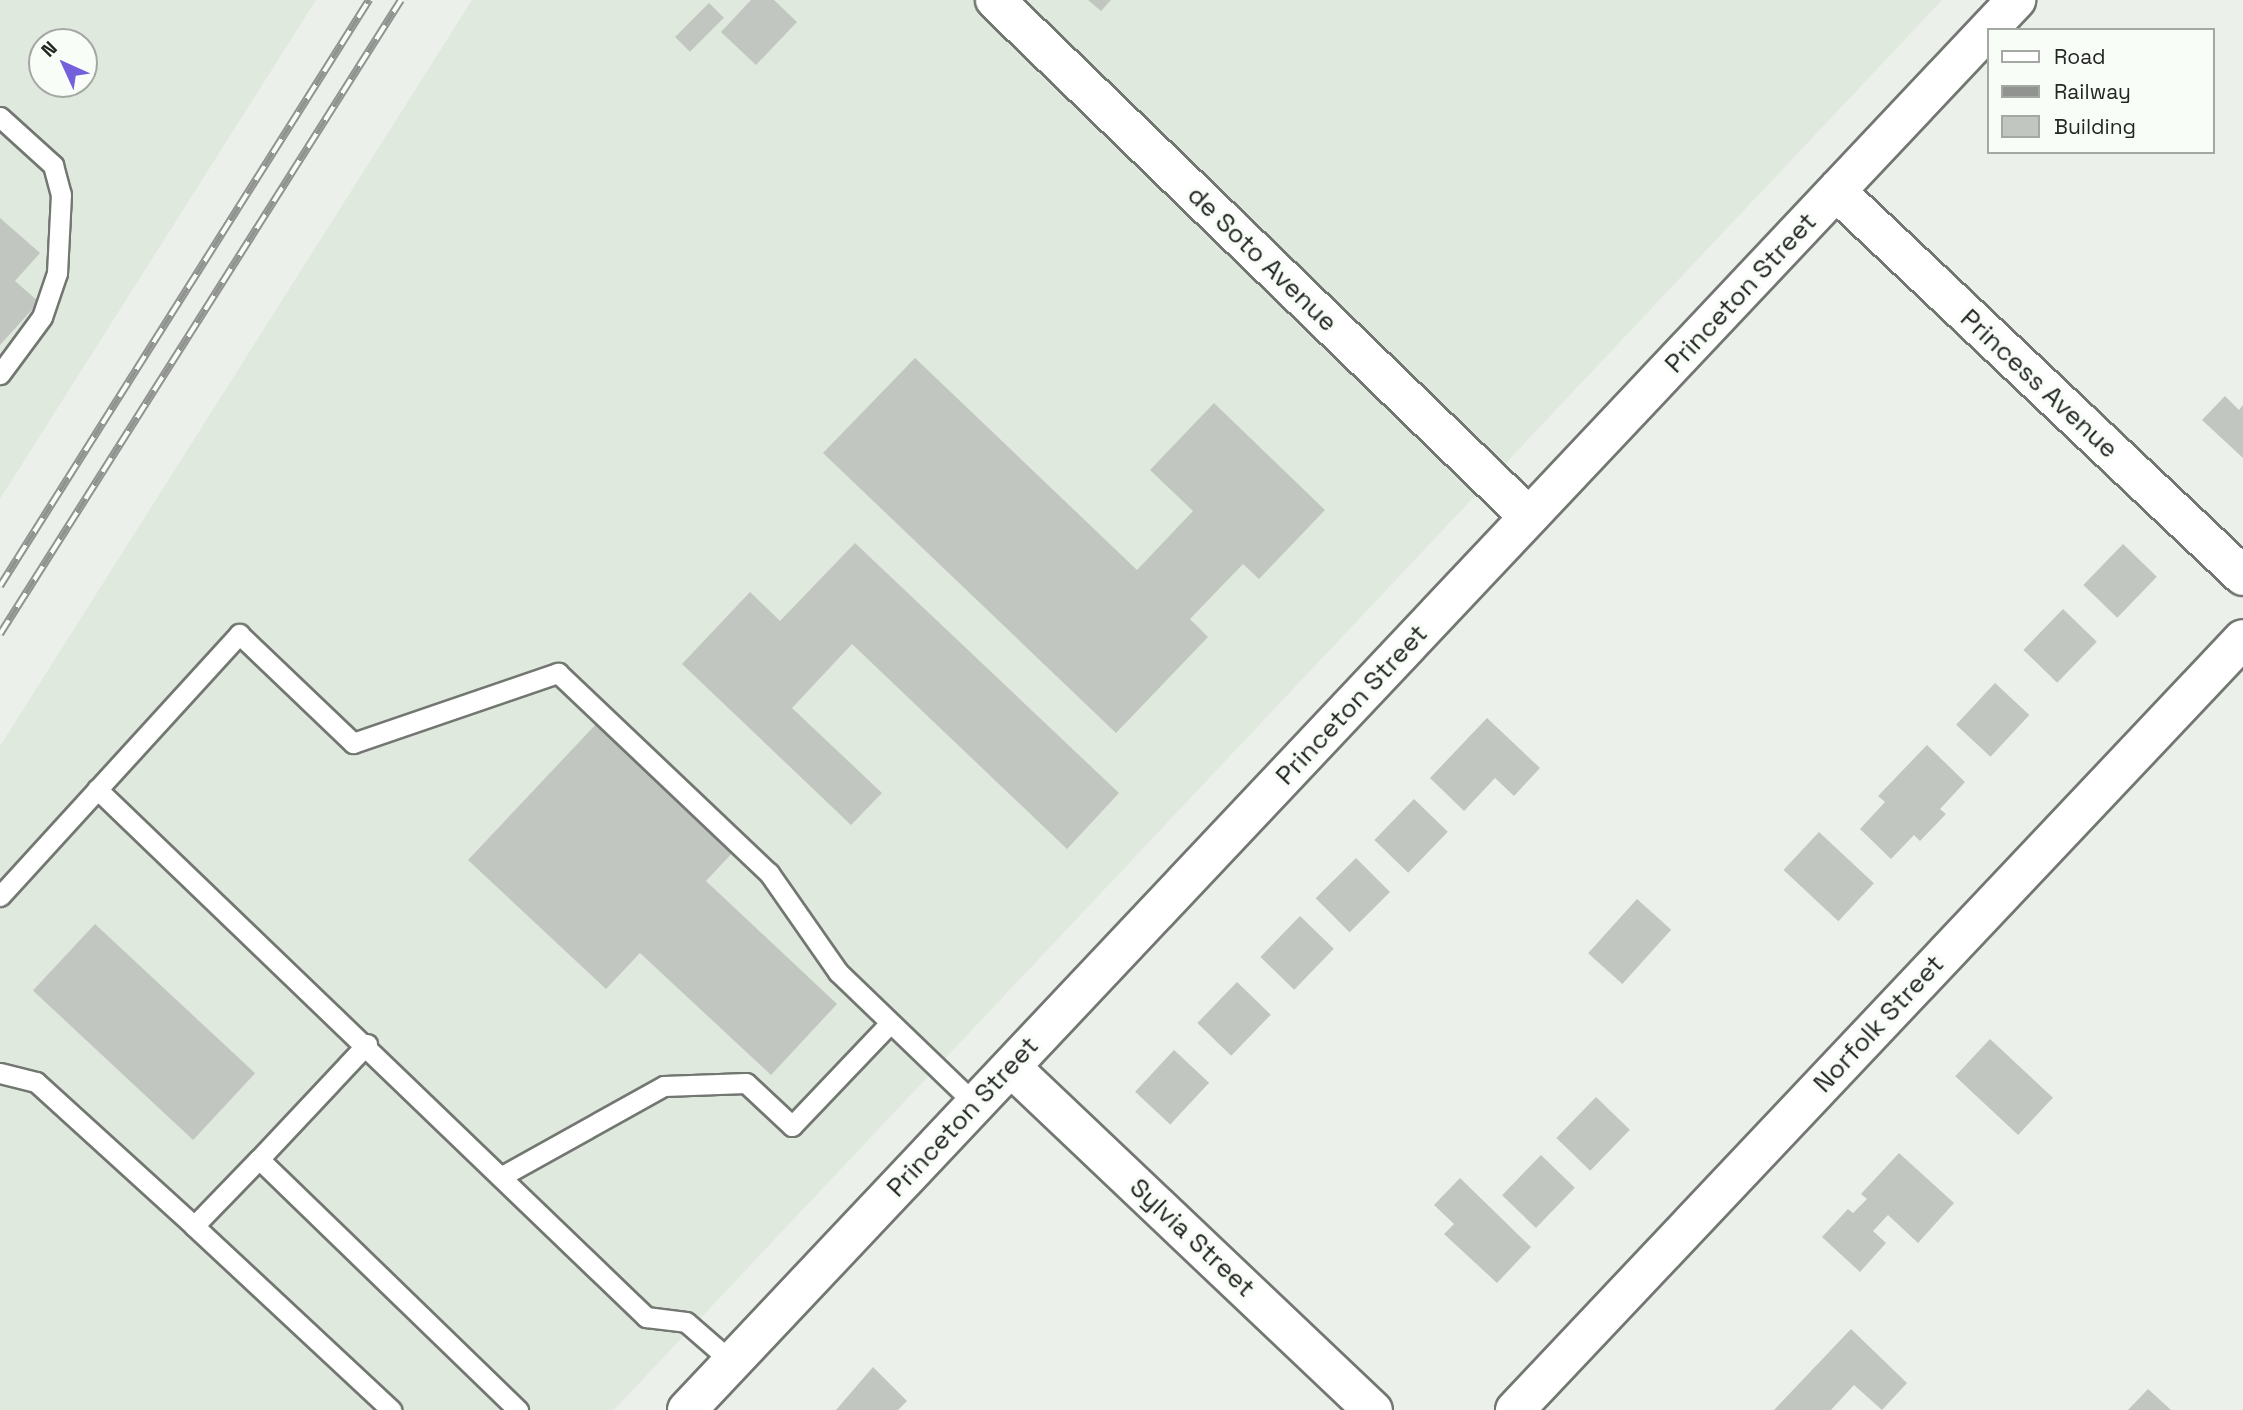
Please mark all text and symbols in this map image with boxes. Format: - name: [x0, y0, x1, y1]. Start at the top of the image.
- north arrow: [28, 28, 98, 98]
- legend: [1988, 28, 2215, 154]
- text: N: [36, 36, 63, 63]
- text: Road: [2054, 43, 2106, 70]
- text: Railway: [2054, 78, 2131, 105]
- text: Building: [2054, 113, 2136, 140]
- street label: de Soto Avenue: [1181, 180, 1343, 338]
- street label: Princeton Street: [1659, 206, 1823, 380]
- street label: Princess Avenue: [1954, 303, 2124, 465]
- street label: Princeton Street: [1270, 618, 1434, 792]
- street label: Norfolk Street: [1807, 949, 1951, 1099]
- street label: Princeton Street: [881, 1030, 1045, 1204]
- street label: Sylvia Street: [1123, 1172, 1261, 1304]

